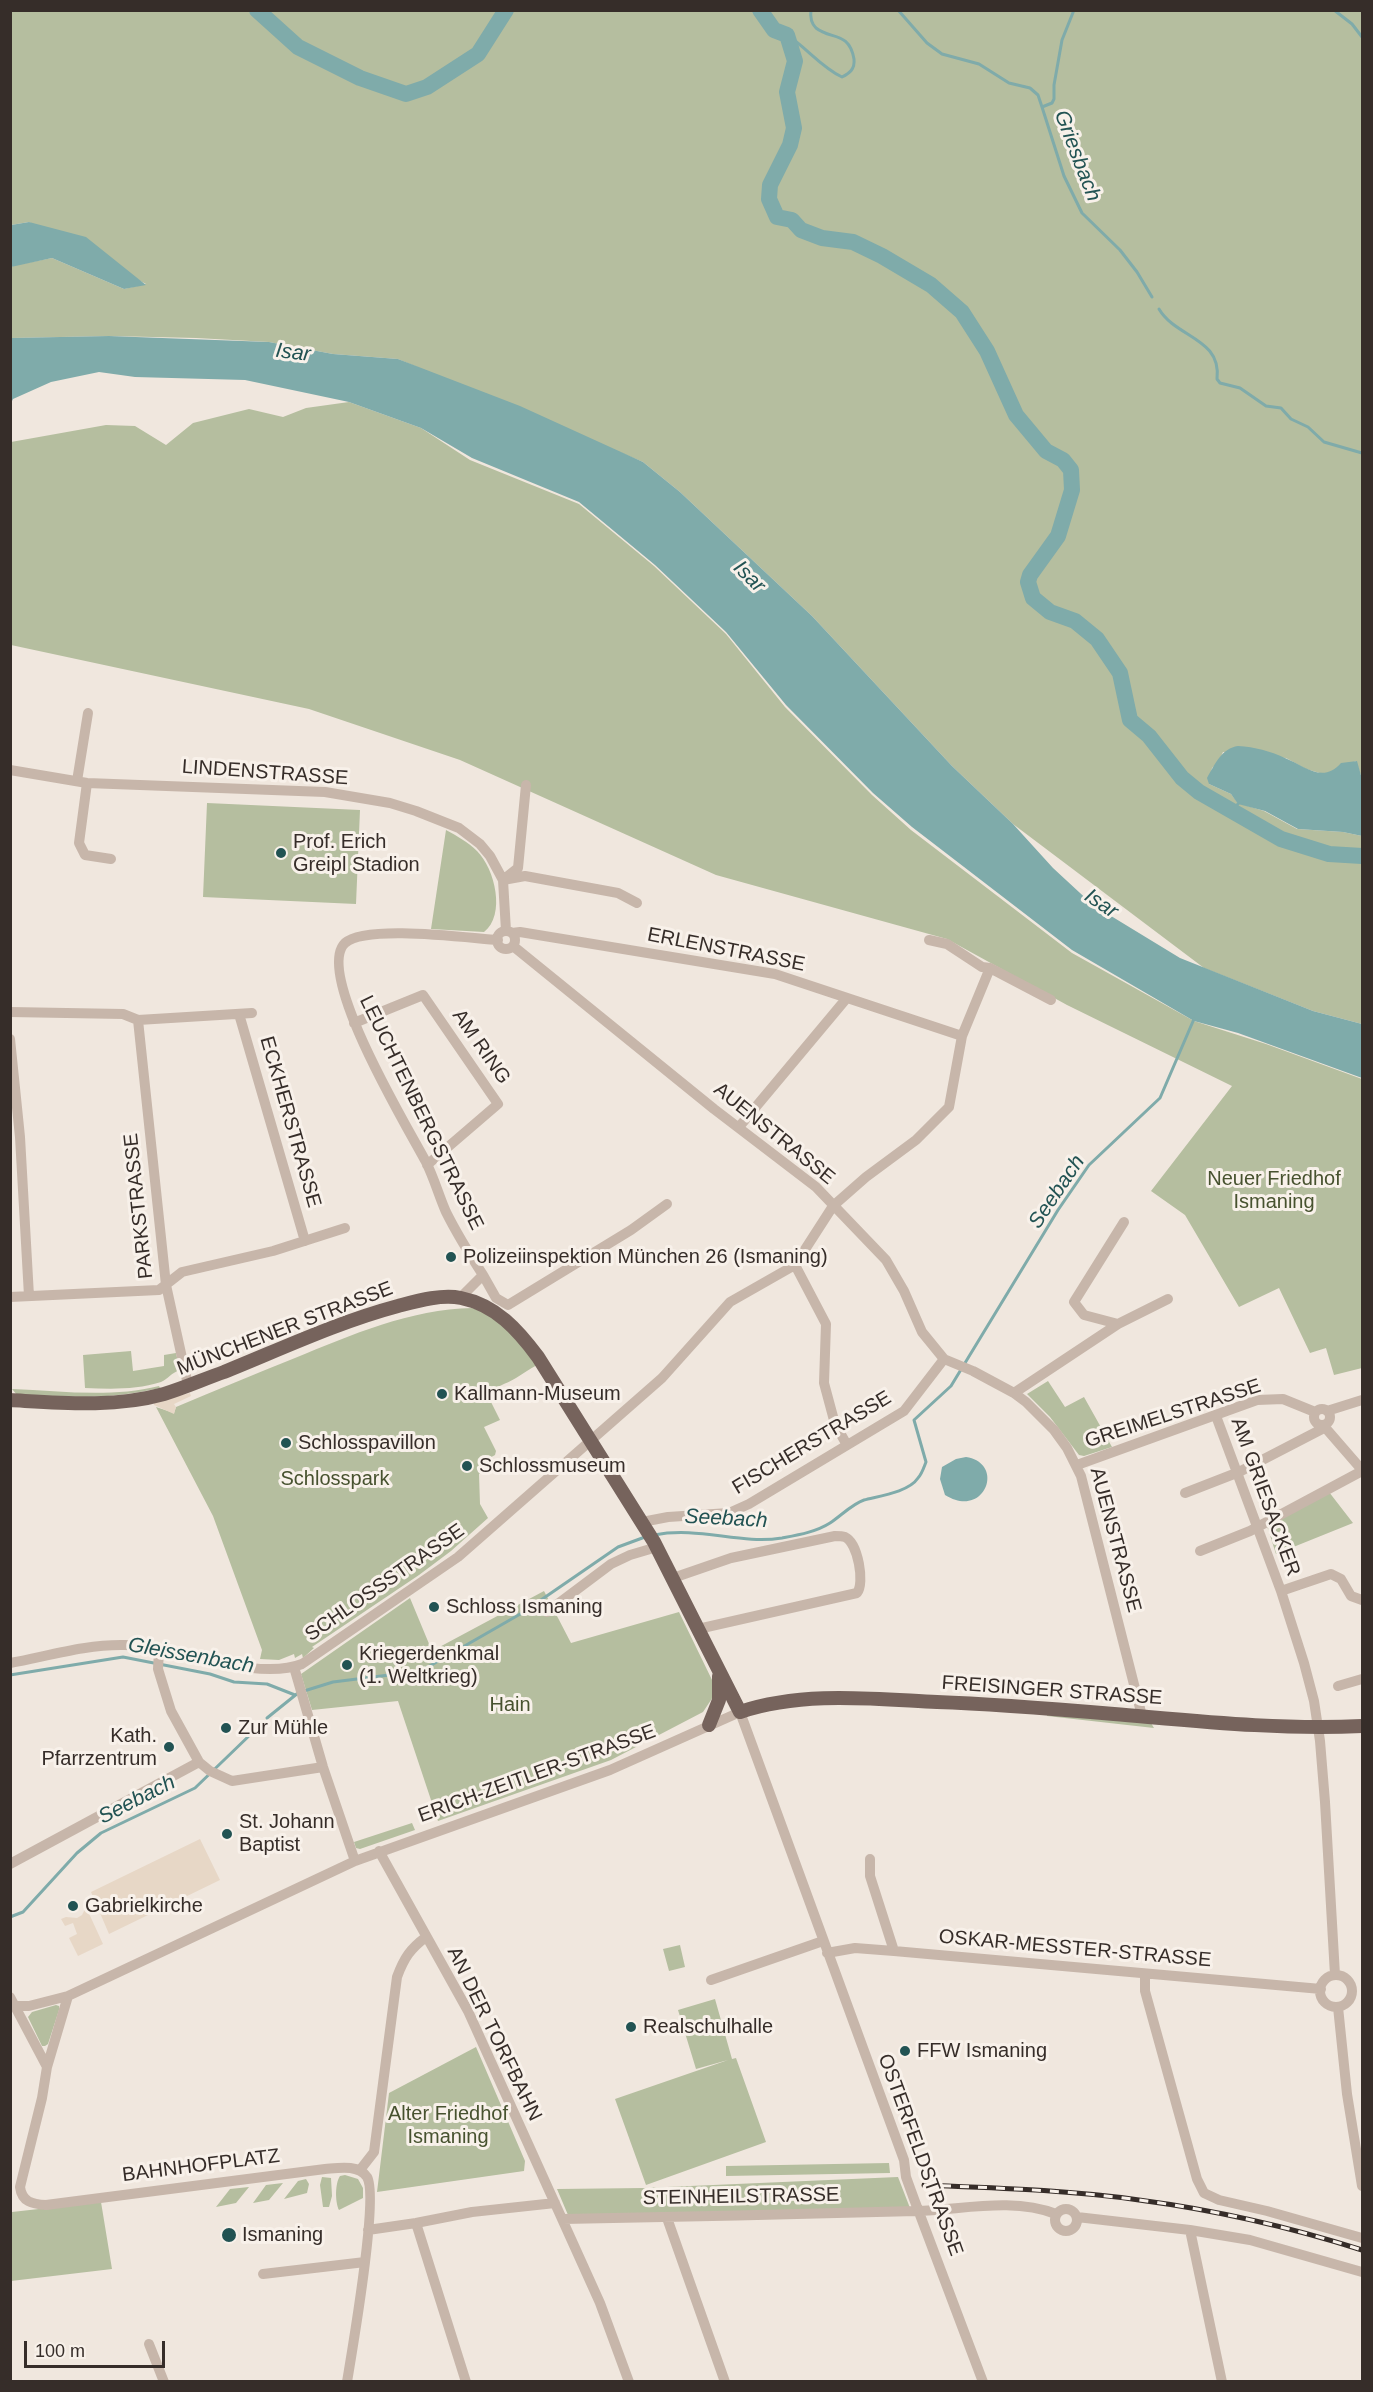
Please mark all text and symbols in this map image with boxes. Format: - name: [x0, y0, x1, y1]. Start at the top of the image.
- water label: Griesbach: [1048, 107, 1106, 205]
- water label: Isar: [274, 338, 312, 368]
- water label: Isar: [728, 556, 770, 598]
- street label: LINDENSTRASSE: [181, 755, 349, 791]
- place label: Prof. Erich Greipl Stadion: [293, 830, 420, 877]
- marker: Prof. Erich Greipl Stadion: [274, 846, 288, 860]
- water label: Isar: [1079, 884, 1123, 924]
- street label: ERLENSTRASSE: [645, 923, 807, 977]
- street label: LEUCHTENBERGSTRASSE: [354, 992, 488, 1234]
- street label: AM RING: [447, 1005, 515, 1089]
- street label: ECKHERSTRASSE: [254, 1034, 326, 1210]
- street label: AUENSTRASSE: [709, 1078, 839, 1190]
- street label: PARKSTRASSE: [119, 1132, 159, 1280]
- water label: Seebach: [1023, 1151, 1091, 1233]
- park label: Neuer Friedhof Ismaning: [1207, 1167, 1341, 1214]
- place label: Polizeiinspektion München 26 (Ismaning): [463, 1245, 828, 1269]
- marker: Polizeiinspektion München 26 (Ismaning): [444, 1250, 458, 1264]
- street label: MÜNCHENER STRASSE: [174, 1277, 396, 1381]
- street label: GREIMELSTRASSE: [1082, 1374, 1264, 1454]
- place label: Kallmann-Museum: [454, 1382, 621, 1406]
- street label: FISCHERSTRASSE: [728, 1386, 896, 1500]
- marker: Kallmann-Museum: [435, 1387, 449, 1401]
- street label: AM GRIESACKER: [1225, 1415, 1305, 1579]
- place label: Schlosspavillon: [298, 1431, 436, 1455]
- marker: Schlosspavillon: [279, 1436, 293, 1450]
- place label: Schlossmuseum: [479, 1454, 626, 1478]
- marker: Schlossmuseum: [460, 1459, 474, 1473]
- street label: AUENSTRASSE: [1084, 1465, 1146, 1615]
- park label: Schlosspark: [281, 1467, 389, 1491]
- water label: Seebach: [684, 1504, 768, 1534]
- street label: SCHLOSSSTRASSE: [301, 1519, 469, 1647]
- place label: Schloss Ismaning: [446, 1595, 603, 1619]
- marker: Schloss Ismaning: [427, 1600, 441, 1614]
- water label: Gleissenbach: [126, 1633, 256, 1679]
- place label: Kriegerdenkmal (1. Weltkrieg): [359, 1642, 499, 1689]
- marker: Kriegerdenkmal (1. Weltkrieg): [340, 1658, 354, 1672]
- street label: FREISINGER STRASSE: [941, 1671, 1163, 1711]
- park label: Hain: [489, 1693, 531, 1717]
- place label: Zur Mühle: [238, 1716, 328, 1740]
- street label: ERICH-ZEITLER-STRASSE: [415, 1720, 659, 1828]
- marker: Zur Mühle: [219, 1721, 233, 1735]
- place label: Kath. Pfarrzentrum: [41, 1724, 157, 1771]
- marker: Kath. Pfarrzentrum: [162, 1740, 176, 1754]
- water label: Seebach: [94, 1770, 180, 1830]
- place label: St. Johann Baptist: [239, 1810, 335, 1857]
- marker: St. Johann Baptist: [220, 1827, 234, 1841]
- place label: Gabrielkirche: [85, 1894, 203, 1918]
- marker: Gabrielkirche: [66, 1899, 80, 1913]
- street label: OSKAR-MESSTER-STRASSE: [938, 1925, 1212, 1973]
- street label: AN DER TORFBAHN: [441, 1943, 547, 2125]
- place label: Realschulhalle: [643, 2015, 773, 2039]
- marker: Realschulhalle: [624, 2020, 638, 2034]
- place label: FFW Ismaning: [917, 2039, 1047, 2063]
- marker: FFW Ismaning: [898, 2044, 912, 2058]
- street label: OSTERFELDSTRASSE: [872, 2051, 968, 2259]
- park label: Alter Friedhof Ismaning: [388, 2102, 508, 2149]
- street label: BAHNHOFPLATZ: [121, 2144, 281, 2188]
- street label: STEINHEILSTRASSE: [642, 2183, 840, 2211]
- place label: Ismaning: [242, 2223, 323, 2247]
- marker: Ismaning: [220, 2226, 238, 2244]
- scale bar: [27, 2329, 168, 2367]
- text: 100 m: [35, 2341, 85, 2361]

